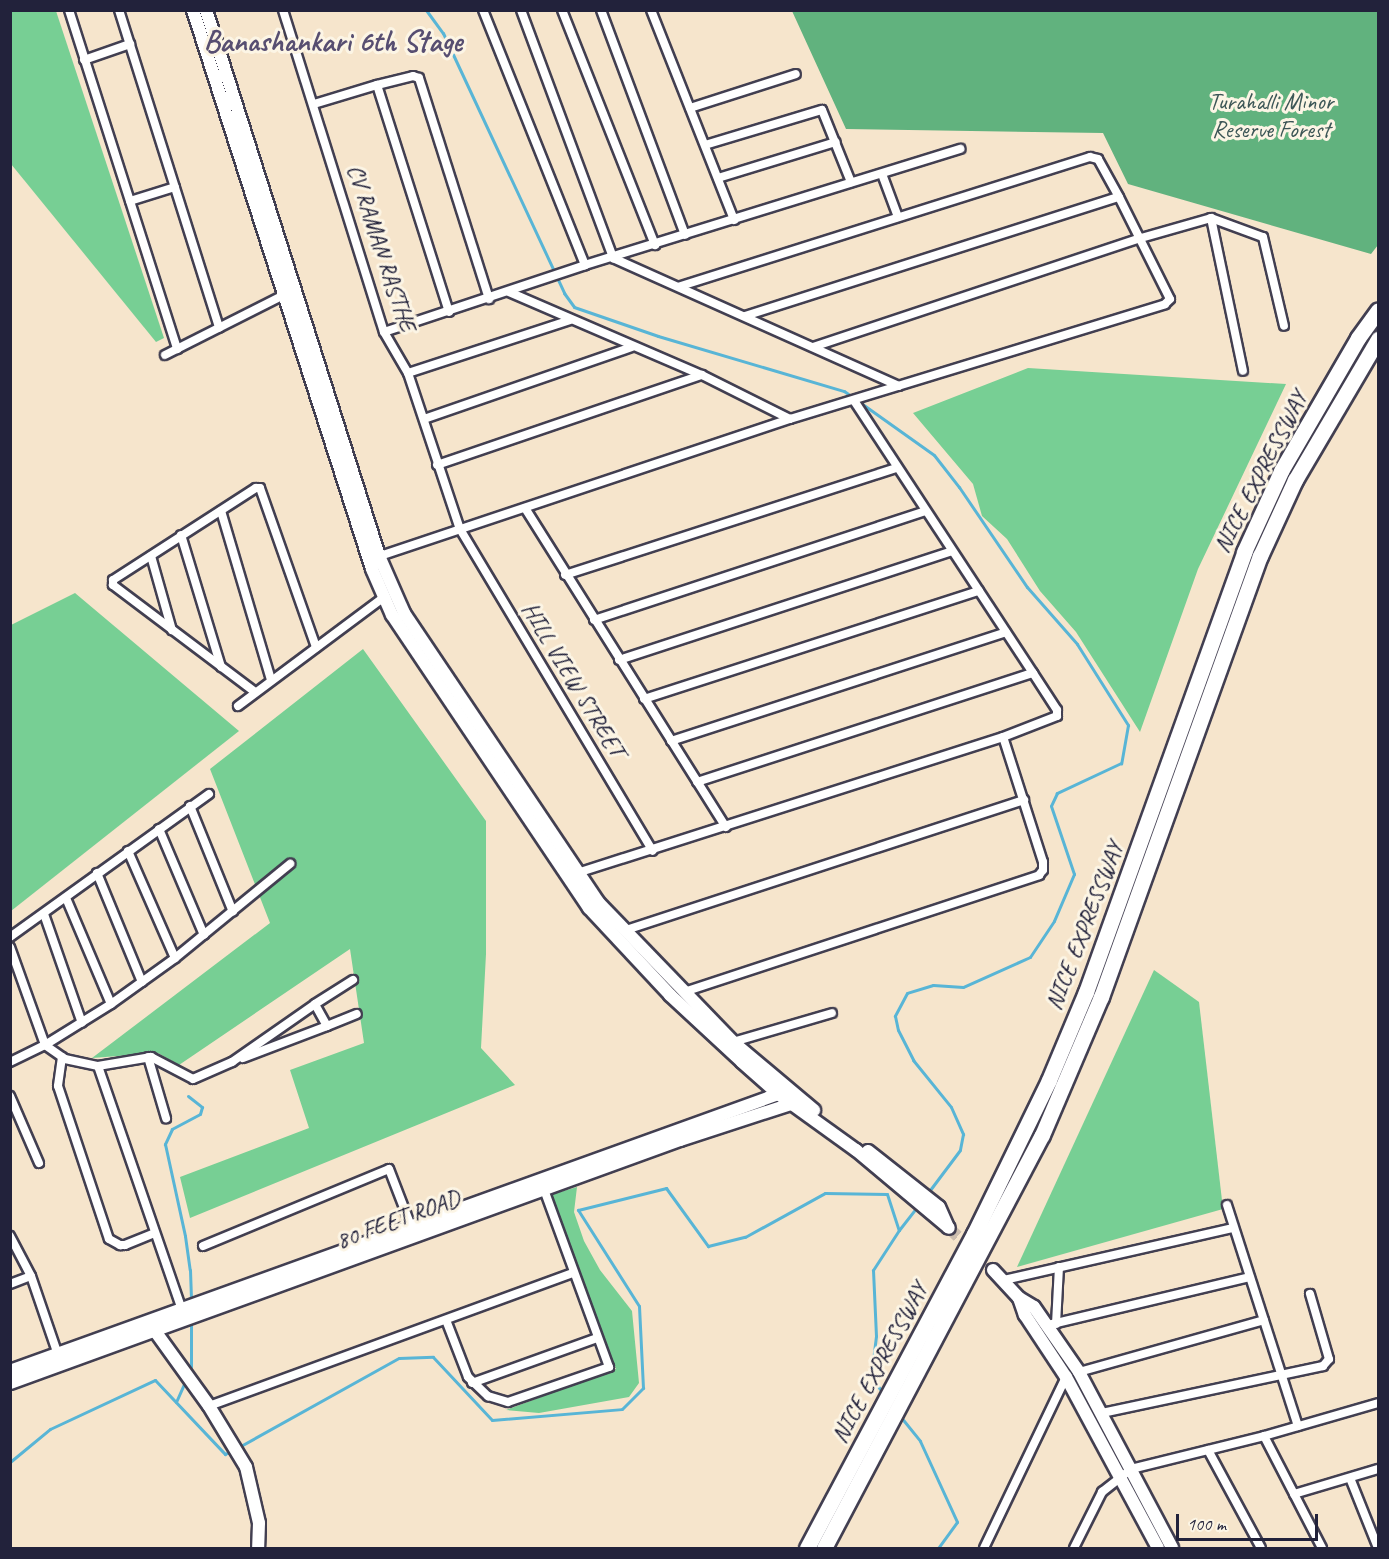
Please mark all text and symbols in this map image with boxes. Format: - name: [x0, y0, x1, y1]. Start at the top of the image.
- district label: Banashankari 6th Stage: [203, 23, 463, 59]
- park label: Turahalli Minor Reserve Forest: [1208, 88, 1334, 144]
- street label: CV RAMAN RASTHE: [340, 161, 422, 335]
- street label: NICE EXPRESSWAY: [1209, 389, 1313, 555]
- street label: HILL VIEW STREET: [515, 597, 631, 763]
- street label: NICE EXPRESSWAY: [1041, 840, 1129, 1012]
- street label: 80 FEET ROAD: [332, 1184, 464, 1256]
- street label: NICE EXPRESSWAY: [827, 1280, 933, 1446]
- scale bar: [1179, 1502, 1322, 1540]
- text: 100 m: [1187, 1513, 1226, 1535]

